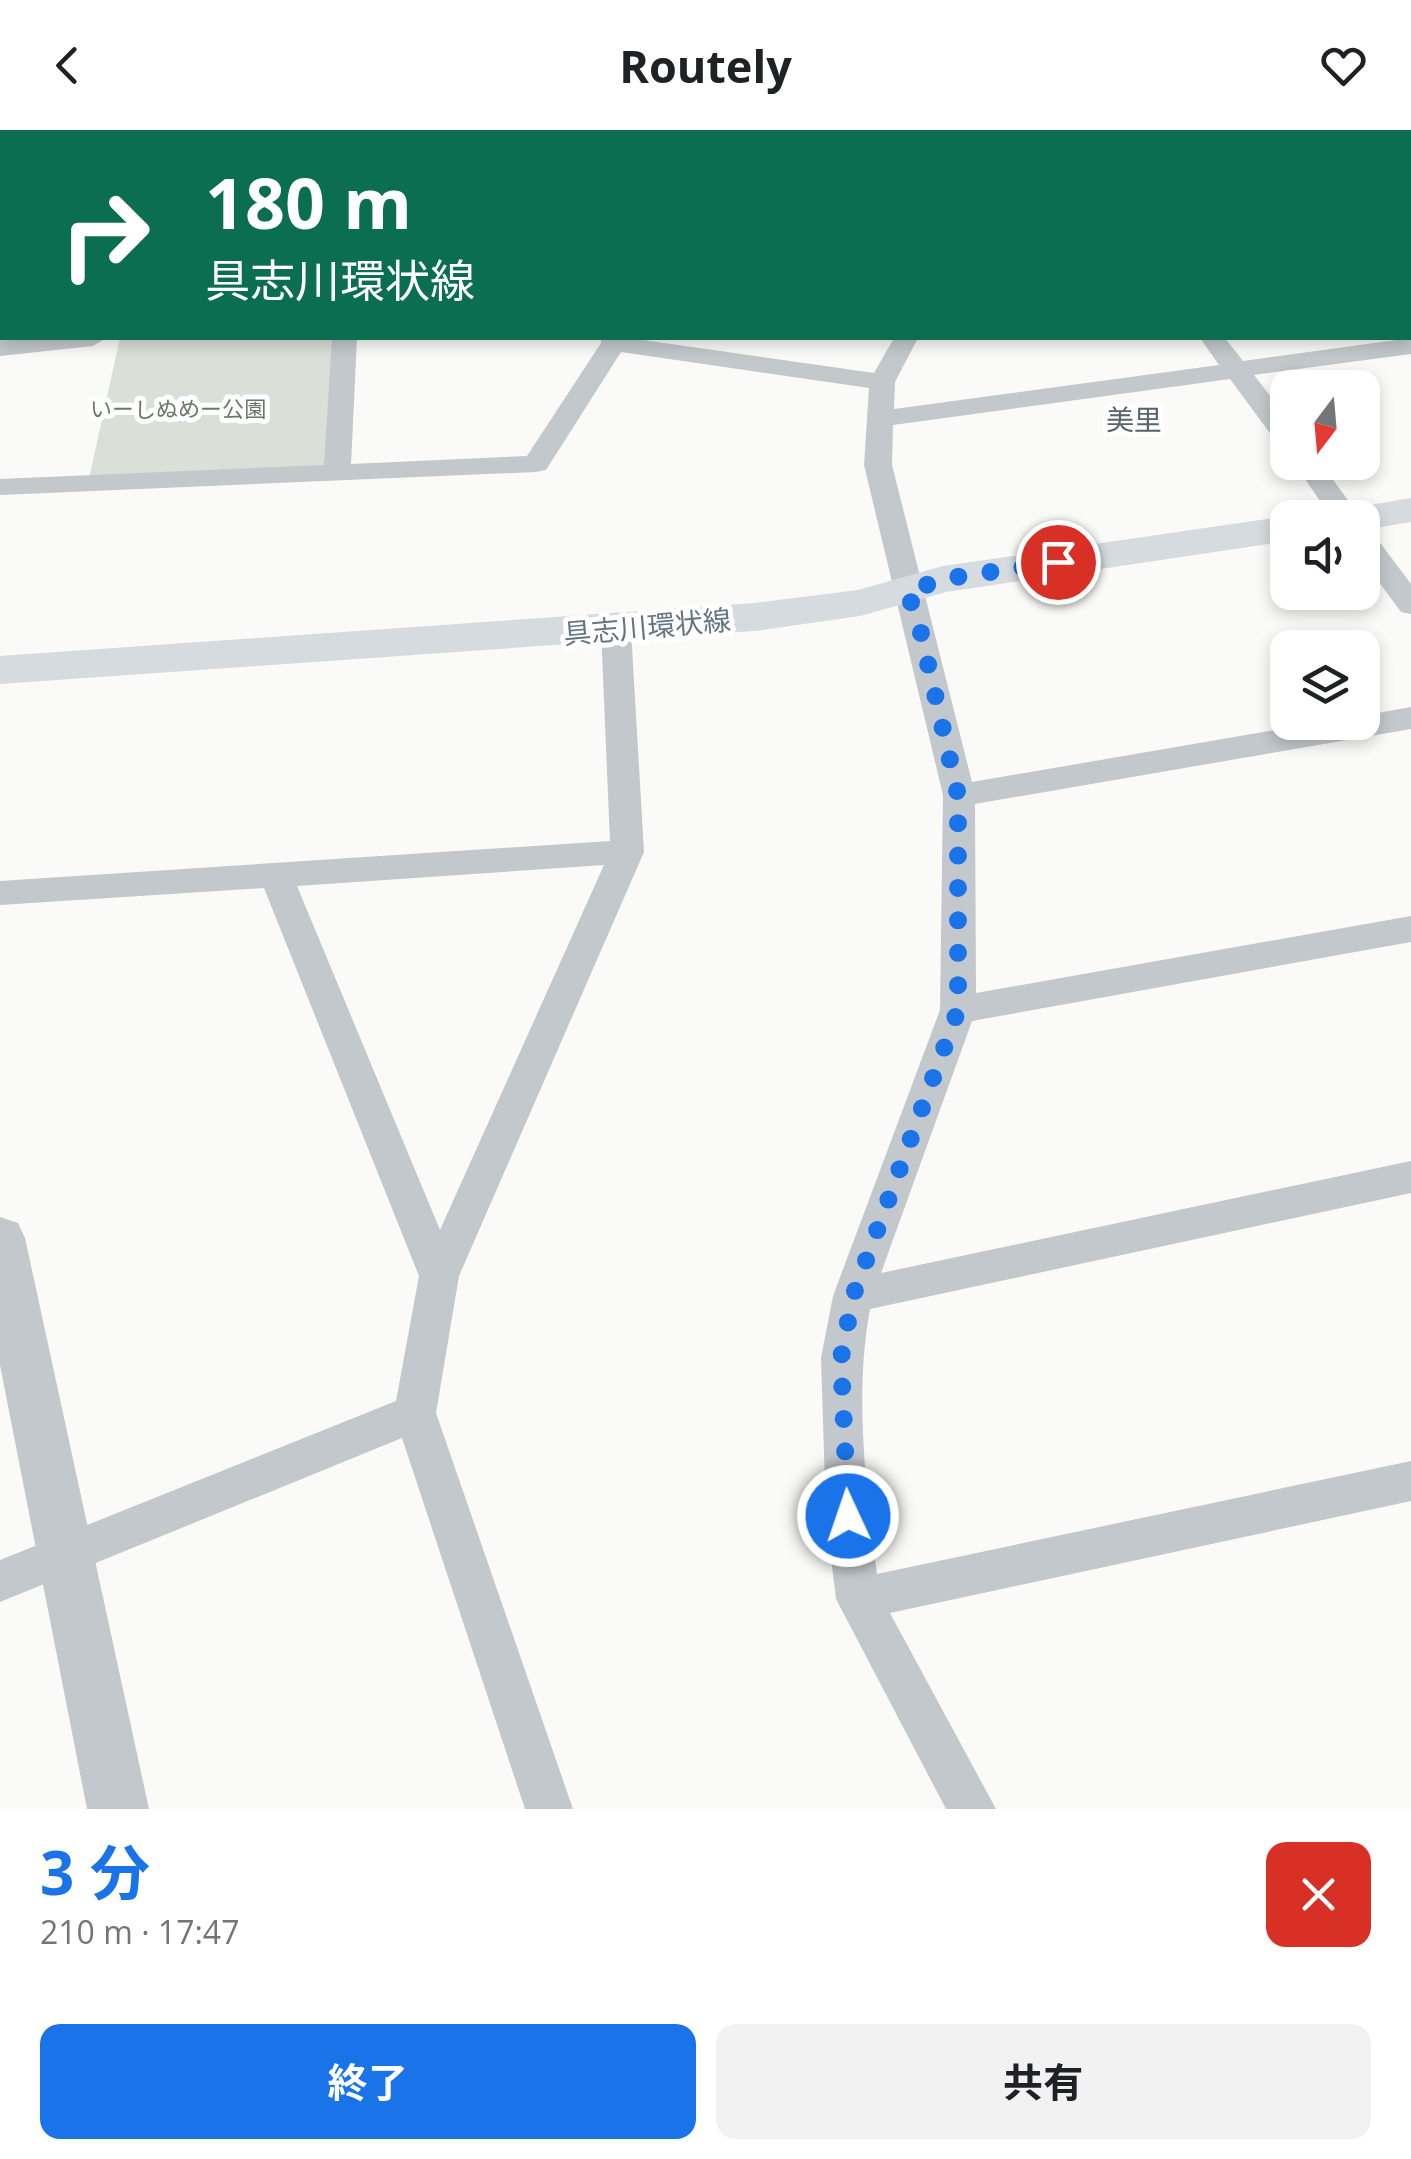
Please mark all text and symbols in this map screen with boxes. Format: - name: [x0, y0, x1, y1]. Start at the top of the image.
- text: Routely: [619, 35, 792, 96]
- icon: back: [40, 38, 95, 93]
- icon: heart: [1316, 38, 1371, 93]
- text: 180 m: [205, 154, 412, 250]
- icon: right: [40, 170, 170, 300]
- text: 具志川環状線: [205, 249, 475, 310]
- north arrow: [1270, 370, 1380, 480]
- map controls: [1270, 370, 1380, 740]
- park label: いーしぬめー公園: [90, 393, 266, 423]
- district label: 美里: [1106, 400, 1162, 438]
- button: sound: [1270, 500, 1380, 610]
- pin: [1016, 520, 1101, 605]
- icon: arrive: [1031, 535, 1086, 590]
- street label: 具志川環状線: [562, 600, 732, 652]
- button: layers: [1270, 630, 1380, 740]
- position arrow: [796, 1464, 900, 1568]
- text: 3 分: [40, 1831, 150, 1913]
- button: close: [1266, 1842, 1371, 1947]
- text: 210 m · 17:47: [40, 1910, 239, 1953]
- button: 終了: [40, 2024, 696, 2139]
- button: 共有: [716, 2024, 1371, 2139]

